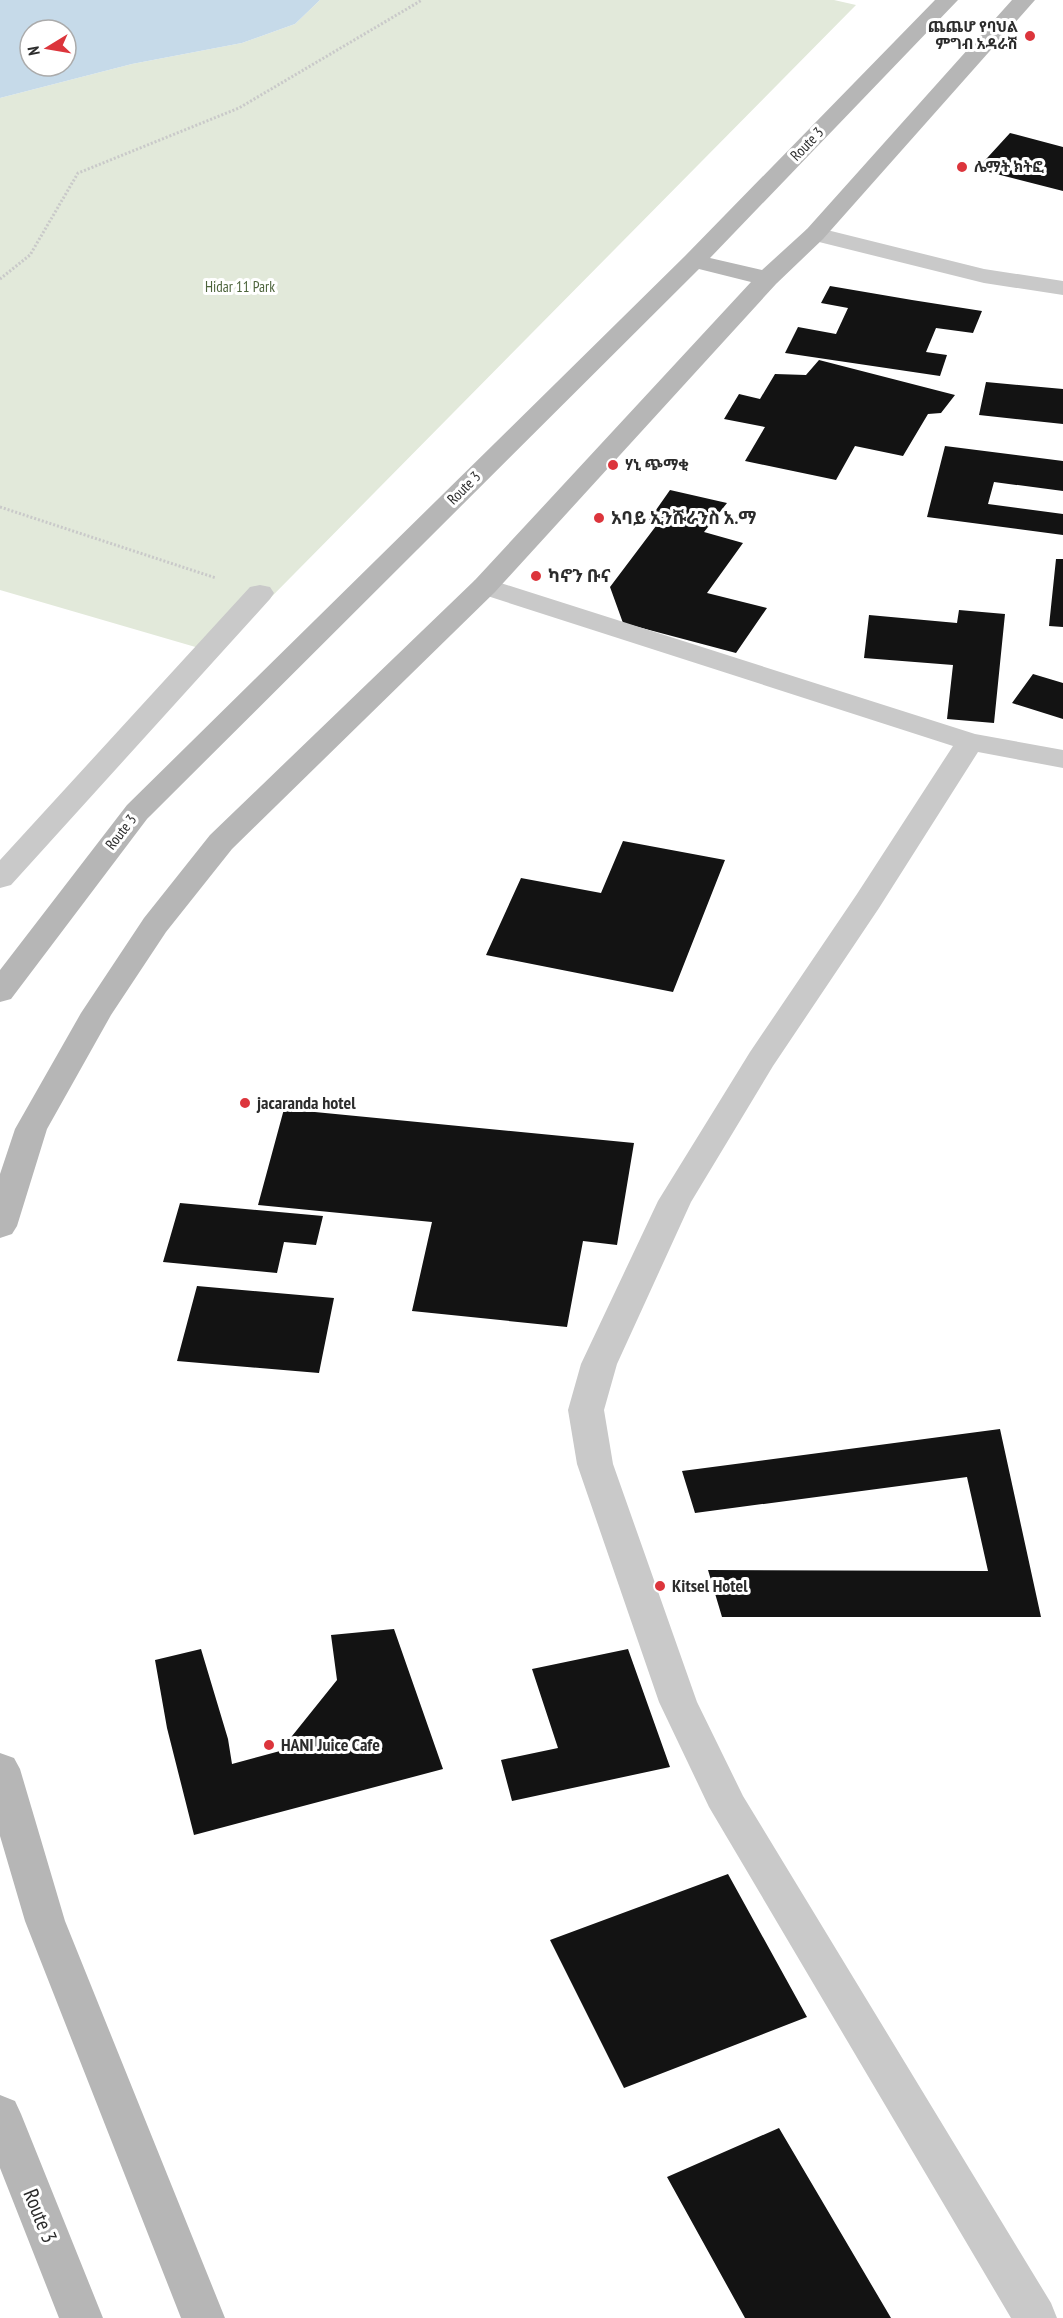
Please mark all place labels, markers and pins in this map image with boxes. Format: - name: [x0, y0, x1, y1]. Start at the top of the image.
- place label: ጨጨሆ የባህል ምግብ አዳራሽ: [928, 17, 1018, 53]
- marker: ጨጨሆ የባህል ምግብ አዳራሽ: [1023, 29, 1037, 43]
- place label: ሌማት ክትፎ: [974, 157, 1044, 176]
- marker: ሌማት ክትፎ: [955, 160, 969, 174]
- place label: ሃኒ ጭማቂ: [625, 455, 689, 474]
- marker: ሃኒ ጭማቂ: [606, 458, 620, 472]
- place label: አባይ ኢንሹራንስ አ.ማ: [611, 506, 756, 529]
- marker: አባይ ኢንሹራንስ አ.ማ: [592, 511, 606, 525]
- place label: ካኖን ቡና: [548, 564, 611, 587]
- marker: ካኖን ቡና: [529, 569, 543, 583]
- place label: jacaranda hotel: [256, 1091, 356, 1114]
- marker: jacaranda hotel: [238, 1096, 252, 1110]
- place label: Kitsel Hotel: [672, 1574, 748, 1597]
- marker: Kitsel Hotel: [653, 1579, 667, 1593]
- place label: HANI Juice Cafe: [281, 1733, 380, 1756]
- marker: HANI Juice Cafe: [262, 1738, 276, 1752]

